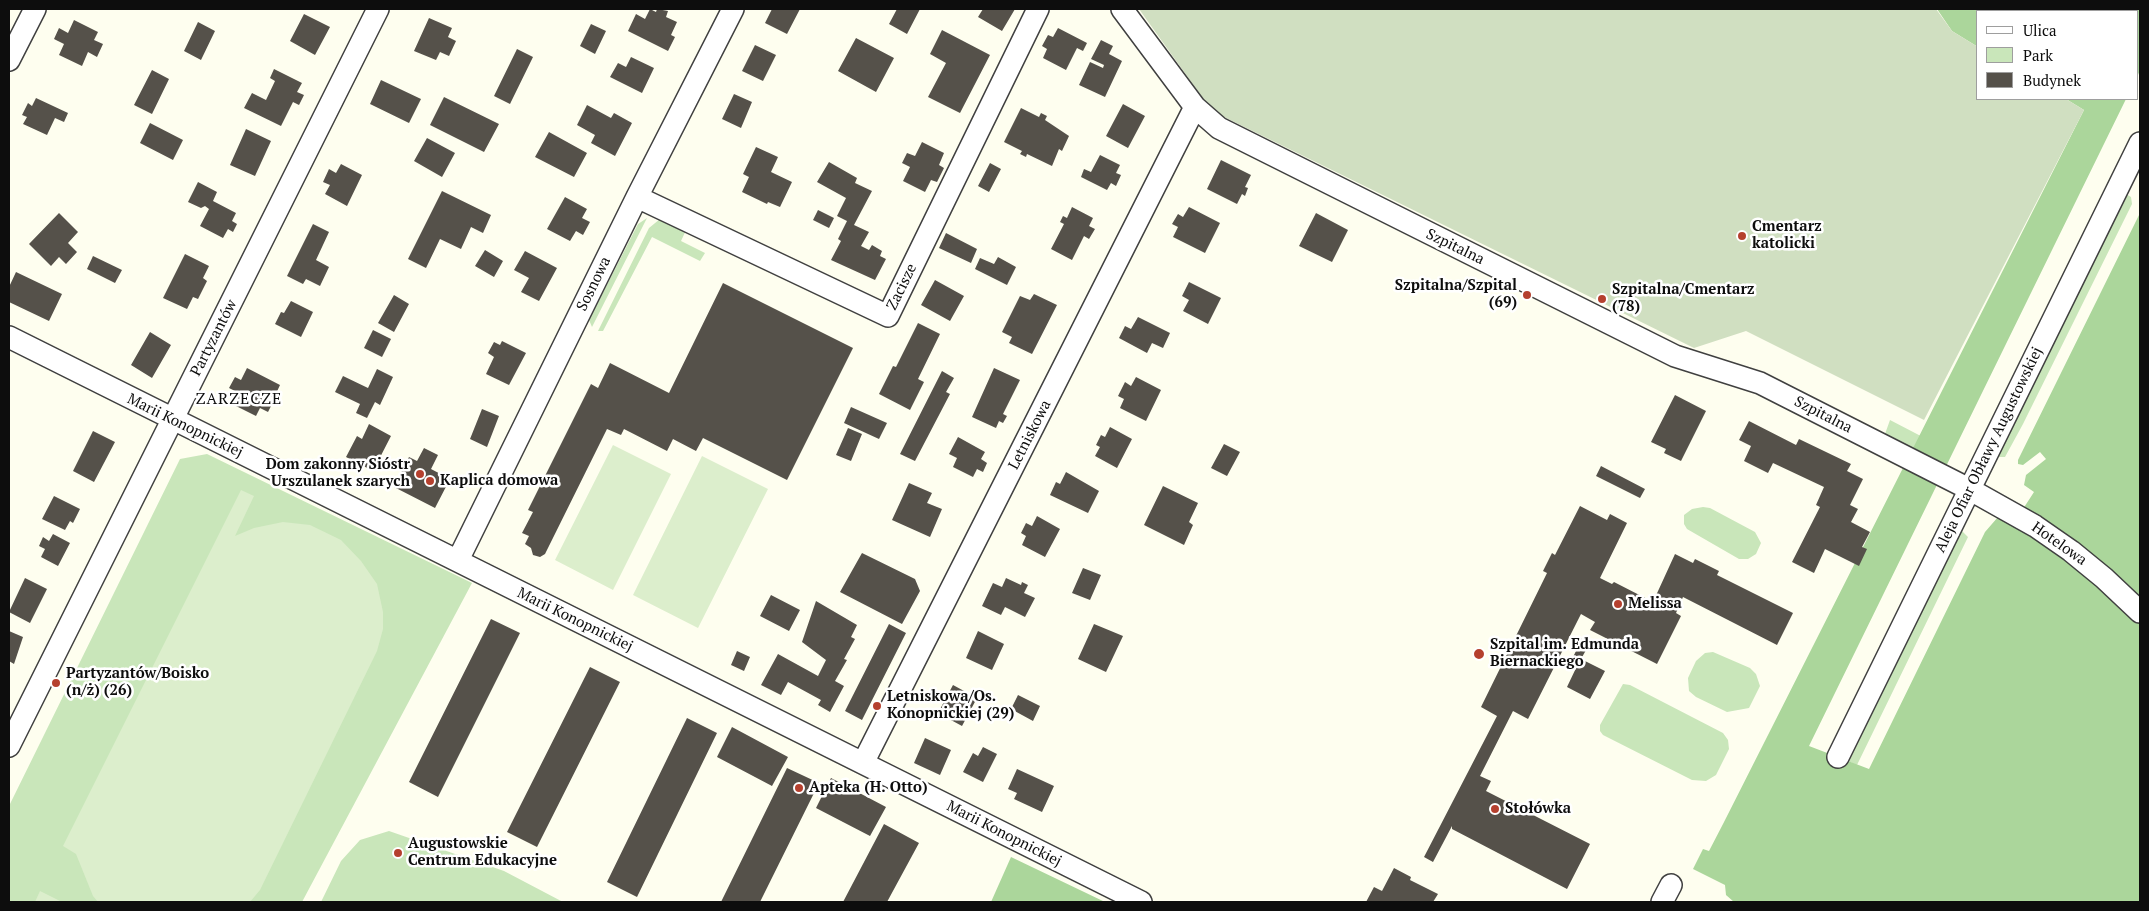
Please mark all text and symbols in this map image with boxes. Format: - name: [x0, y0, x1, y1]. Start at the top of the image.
- legend: [1976, 10, 2139, 100]
- text: Ulica: [2023, 20, 2057, 40]
- text: Park: [2023, 45, 2053, 65]
- text: Budynek: [2023, 70, 2081, 90]
- place label: Cmentarz katolicki: [1752, 218, 1822, 253]
- street label: Szpitalna: [1423, 225, 1487, 269]
- marker: Cmentarz katolicki: [1736, 230, 1748, 242]
- street label: Sosnowa: [573, 254, 615, 314]
- street label: Zacisze: [883, 261, 921, 313]
- place label: Szpitalna/Szpital (69): [1395, 277, 1517, 312]
- place label: Szpitalna/Cmentarz (78): [1612, 281, 1754, 316]
- marker: Szpitalna/Szpital (69): [1521, 289, 1533, 301]
- marker: Szpitalna/Cmentarz (78): [1596, 293, 1608, 305]
- street label: Partyzantów: [187, 297, 241, 379]
- street label: Aleja Ofiar Obławy Augustowskiej: [1931, 344, 2047, 556]
- district label: ZARZECZE: [195, 389, 283, 409]
- street label: Marii Konopnickiej: [124, 390, 246, 462]
- street label: Szpitalna: [1791, 393, 1855, 437]
- street label: Letniskowa: [1005, 397, 1055, 473]
- place label: Dom zakonny Sióstr Urszulanek szarych: [266, 456, 410, 491]
- marker: Dom zakonny Sióstr Urszulanek szarych: [414, 468, 426, 480]
- place label: Kaplica domowa: [440, 472, 558, 490]
- marker: Kaplica domowa: [424, 475, 436, 487]
- street label: Hotelowa: [2028, 518, 2090, 570]
- street label: Marii Konopnickiej: [514, 584, 636, 656]
- place label: Melissa: [1628, 595, 1682, 613]
- marker: Melissa: [1612, 598, 1624, 610]
- place label: Szpital im. Edmunda Biernackiego: [1490, 636, 1639, 671]
- marker: Szpital im. Edmunda Biernackiego: [1472, 647, 1486, 661]
- place label: Partyzantów/Boisko (n/ż) (26): [66, 665, 209, 700]
- marker: Partyzantów/Boisko (n/ż) (26): [50, 677, 62, 689]
- place label: Letniskowa/Os. Konopnickiej (29): [887, 688, 1014, 723]
- marker: Letniskowa/Os. Konopnickiej (29): [871, 700, 883, 712]
- place label: Apteka (H. Otto): [809, 779, 927, 797]
- marker: Apteka (H. Otto): [793, 782, 805, 794]
- street label: Marii Konopnickiej: [944, 797, 1064, 871]
- place label: Stołówka: [1505, 800, 1571, 818]
- marker: Stołówka: [1489, 803, 1501, 815]
- place label: Augustowskie Centrum Edukacyjne: [408, 835, 557, 870]
- marker: Augustowskie Centrum Edukacyjne: [392, 847, 404, 859]

